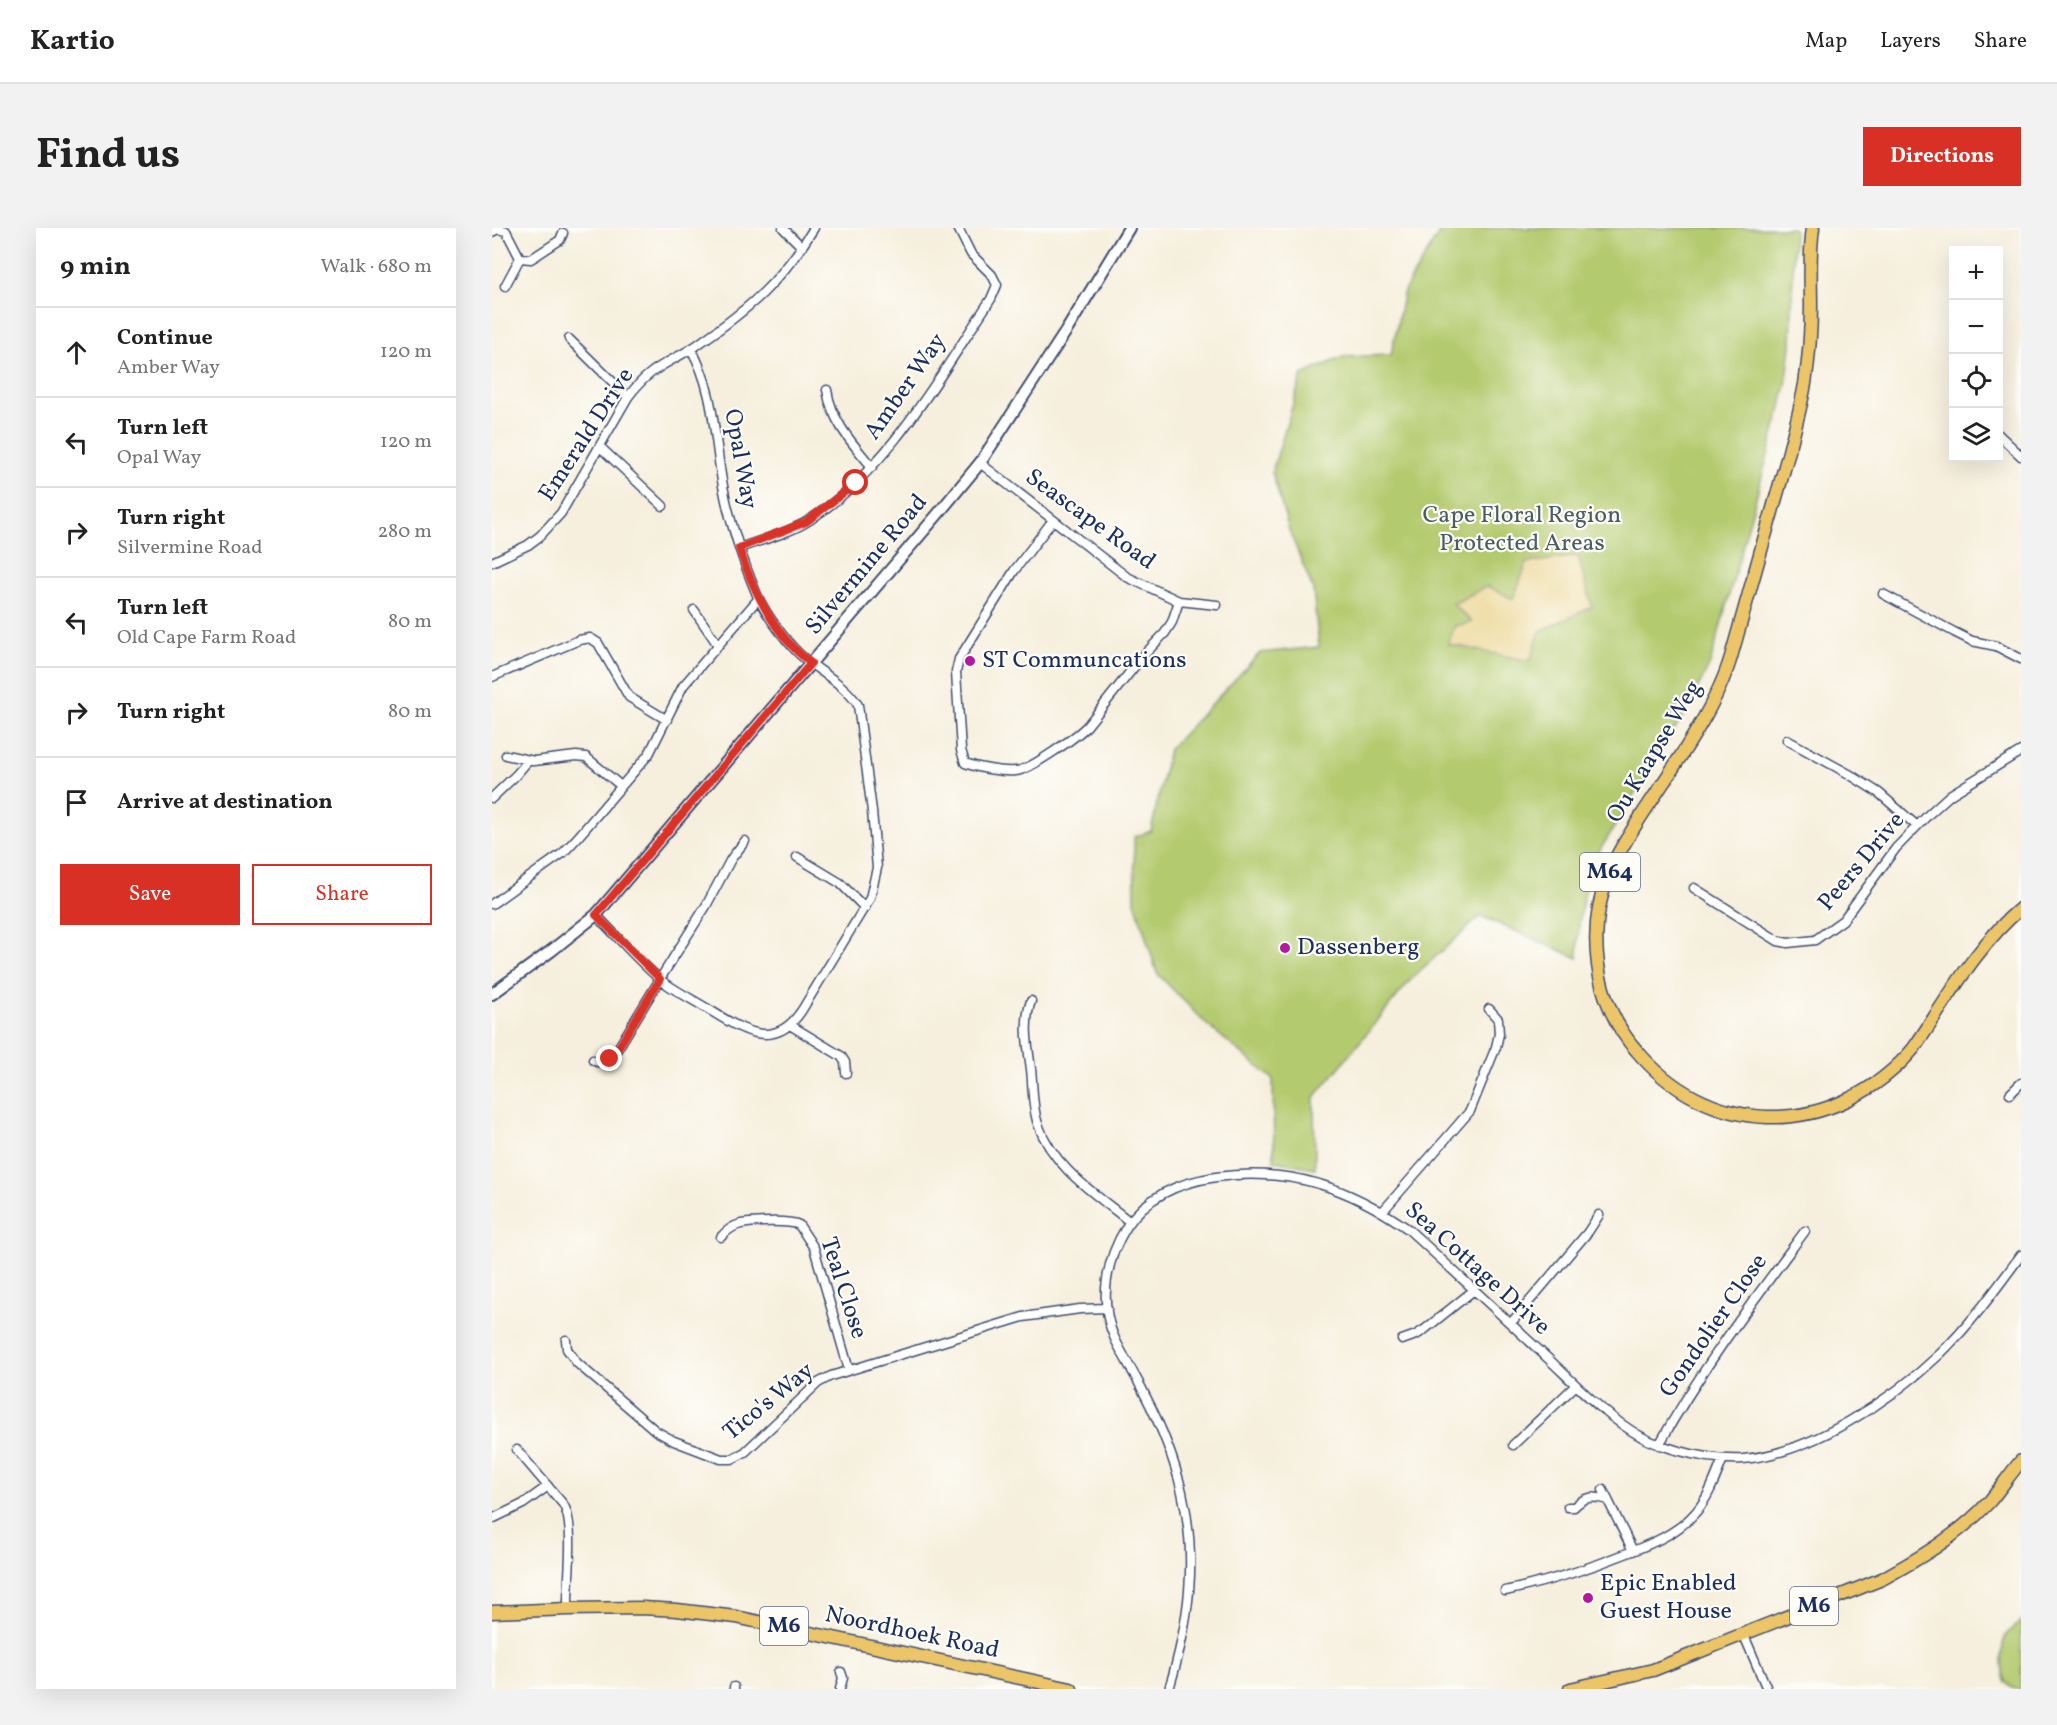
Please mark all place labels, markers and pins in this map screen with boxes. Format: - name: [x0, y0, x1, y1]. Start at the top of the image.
- place label: ST Communcations: [982, 644, 1187, 678]
- marker: ST Communcations: [963, 654, 977, 668]
- place label: Dassenberg: [1297, 931, 1420, 965]
- marker: Dassenberg: [1278, 941, 1292, 955]
- place label: Epic Enabled Guest House: [1600, 1567, 1737, 1629]
- marker: Epic Enabled Guest House: [1581, 1591, 1595, 1605]

